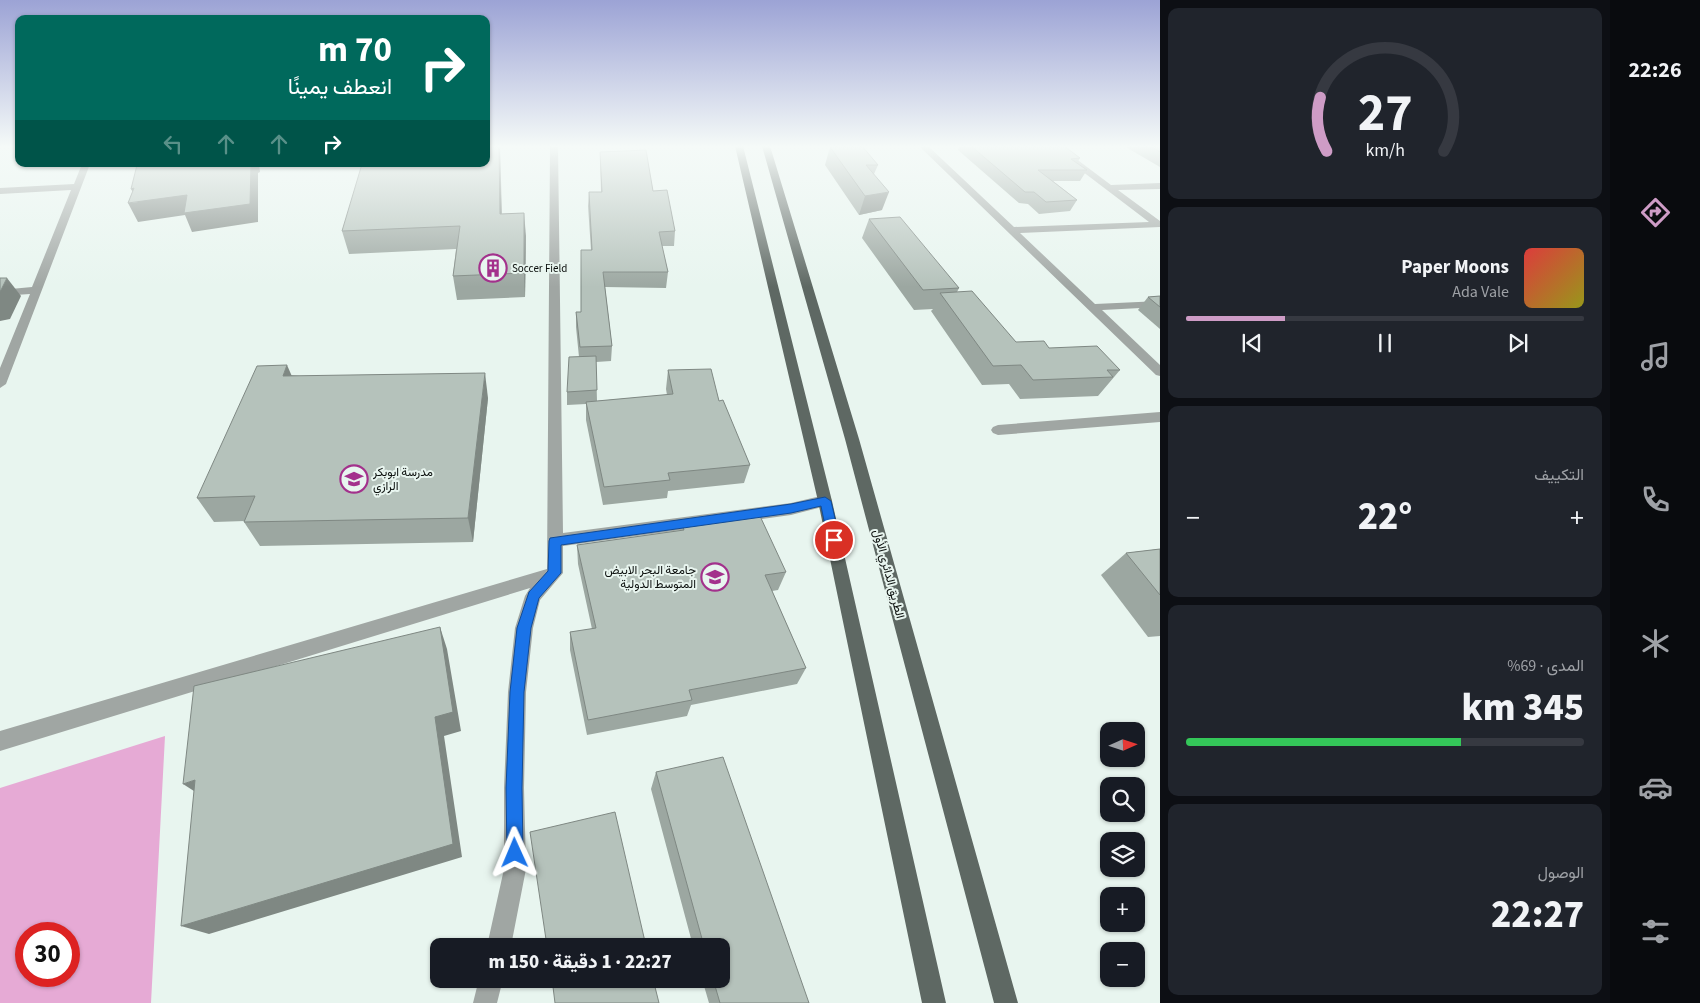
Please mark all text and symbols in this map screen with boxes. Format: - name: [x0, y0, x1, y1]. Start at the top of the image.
- text: 70 m: [318, 25, 392, 75]
- icon: right: [410, 35, 475, 100]
- text: 22:26: [1628, 54, 1682, 86]
- text: انعطف يمينًا: [288, 71, 392, 103]
- text: 27: [1358, 77, 1412, 151]
- icon: left: [159, 130, 187, 158]
- icon: ahead: [212, 130, 240, 158]
- icon: ahead: [265, 130, 293, 158]
- icon: right: [318, 130, 346, 158]
- text: km/h: [1365, 138, 1405, 163]
- icon: directions: [1638, 195, 1673, 230]
- building icon: Soccer Field: [478, 253, 508, 283]
- text: Paper Moons: [1401, 254, 1509, 281]
- place label: Soccer Field: [512, 261, 567, 276]
- text: Ada Vale: [1452, 281, 1509, 303]
- icon: previous: [1238, 329, 1266, 357]
- icon: pause: [1371, 329, 1399, 357]
- icon: next: [1504, 329, 1532, 357]
- icon: music: [1638, 339, 1673, 374]
- school or university icon: مدرسة ابوبكر الرازي: [339, 464, 369, 494]
- place label: مدرسة ابوبكر الرازي: [372, 464, 433, 496]
- text: التكييف: [1534, 464, 1584, 486]
- icon: phone: [1638, 482, 1673, 517]
- text: 22°: [1358, 490, 1412, 544]
- text: −: [1186, 498, 1200, 538]
- text: +: [1570, 498, 1584, 538]
- pin: [813, 519, 855, 561]
- icon: arrive: [820, 526, 848, 554]
- street label: الطريق الدائري الأول: [867, 528, 909, 621]
- place label: جامعة البحر الابيض المتوسط الدولية: [605, 562, 696, 593]
- school or university icon: جامعة البحر الابيض المتوسط الدولية: [700, 562, 730, 592]
- icon: climate: [1638, 626, 1673, 661]
- text: المدى · 69%: [1507, 655, 1584, 677]
- text: 345 km: [1462, 681, 1584, 735]
- north arrow: [1100, 722, 1145, 768]
- map controls: [1100, 722, 1145, 987]
- icon: car: [1638, 770, 1673, 805]
- button: search: [1100, 777, 1145, 822]
- position arrow: [488, 826, 540, 878]
- button: layers: [1100, 832, 1145, 877]
- text: الوصول: [1538, 862, 1584, 884]
- button: +: [1100, 887, 1145, 932]
- text: 22:27: [1491, 888, 1584, 942]
- icon: filters: [1638, 914, 1673, 949]
- speed limit sign: 30: [15, 922, 80, 987]
- button: −: [1100, 942, 1145, 987]
- text: 22:27 · 1 دقيقة · 150 m: [488, 949, 672, 976]

